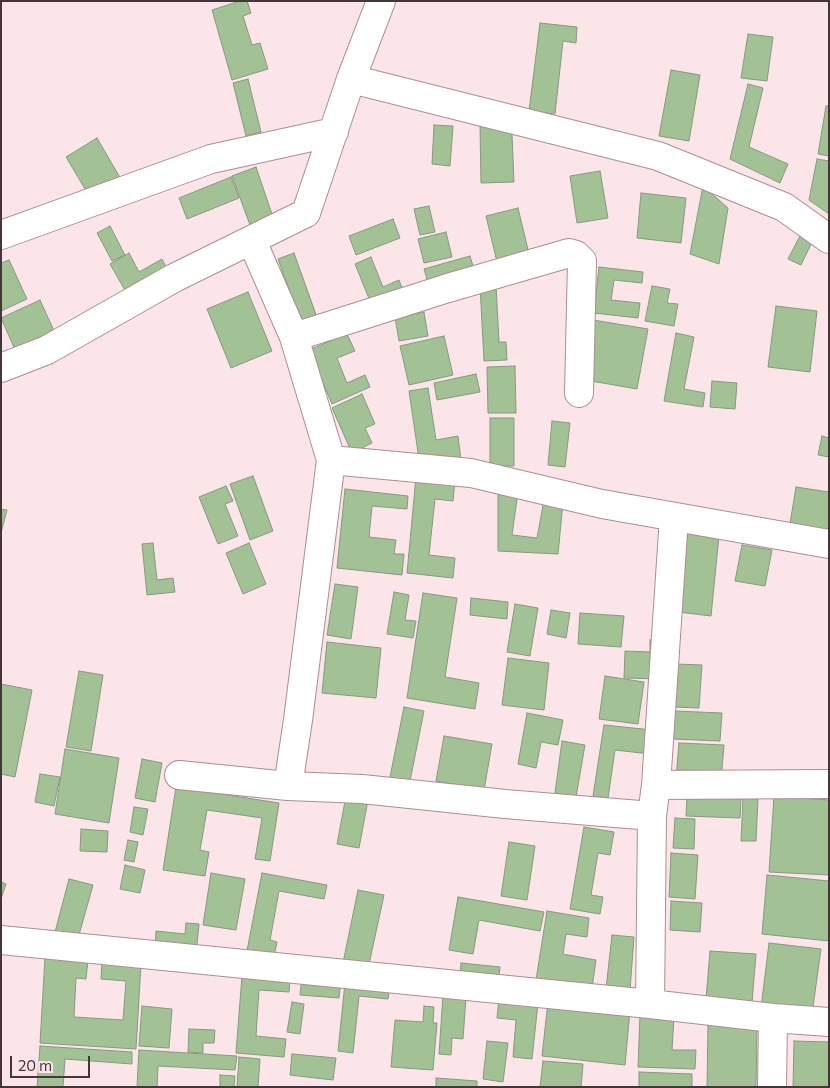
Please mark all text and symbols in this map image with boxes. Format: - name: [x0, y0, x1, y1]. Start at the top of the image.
- scale bar: [12, 1046, 92, 1078]
- text: 20 m: [18, 1056, 52, 1074]

